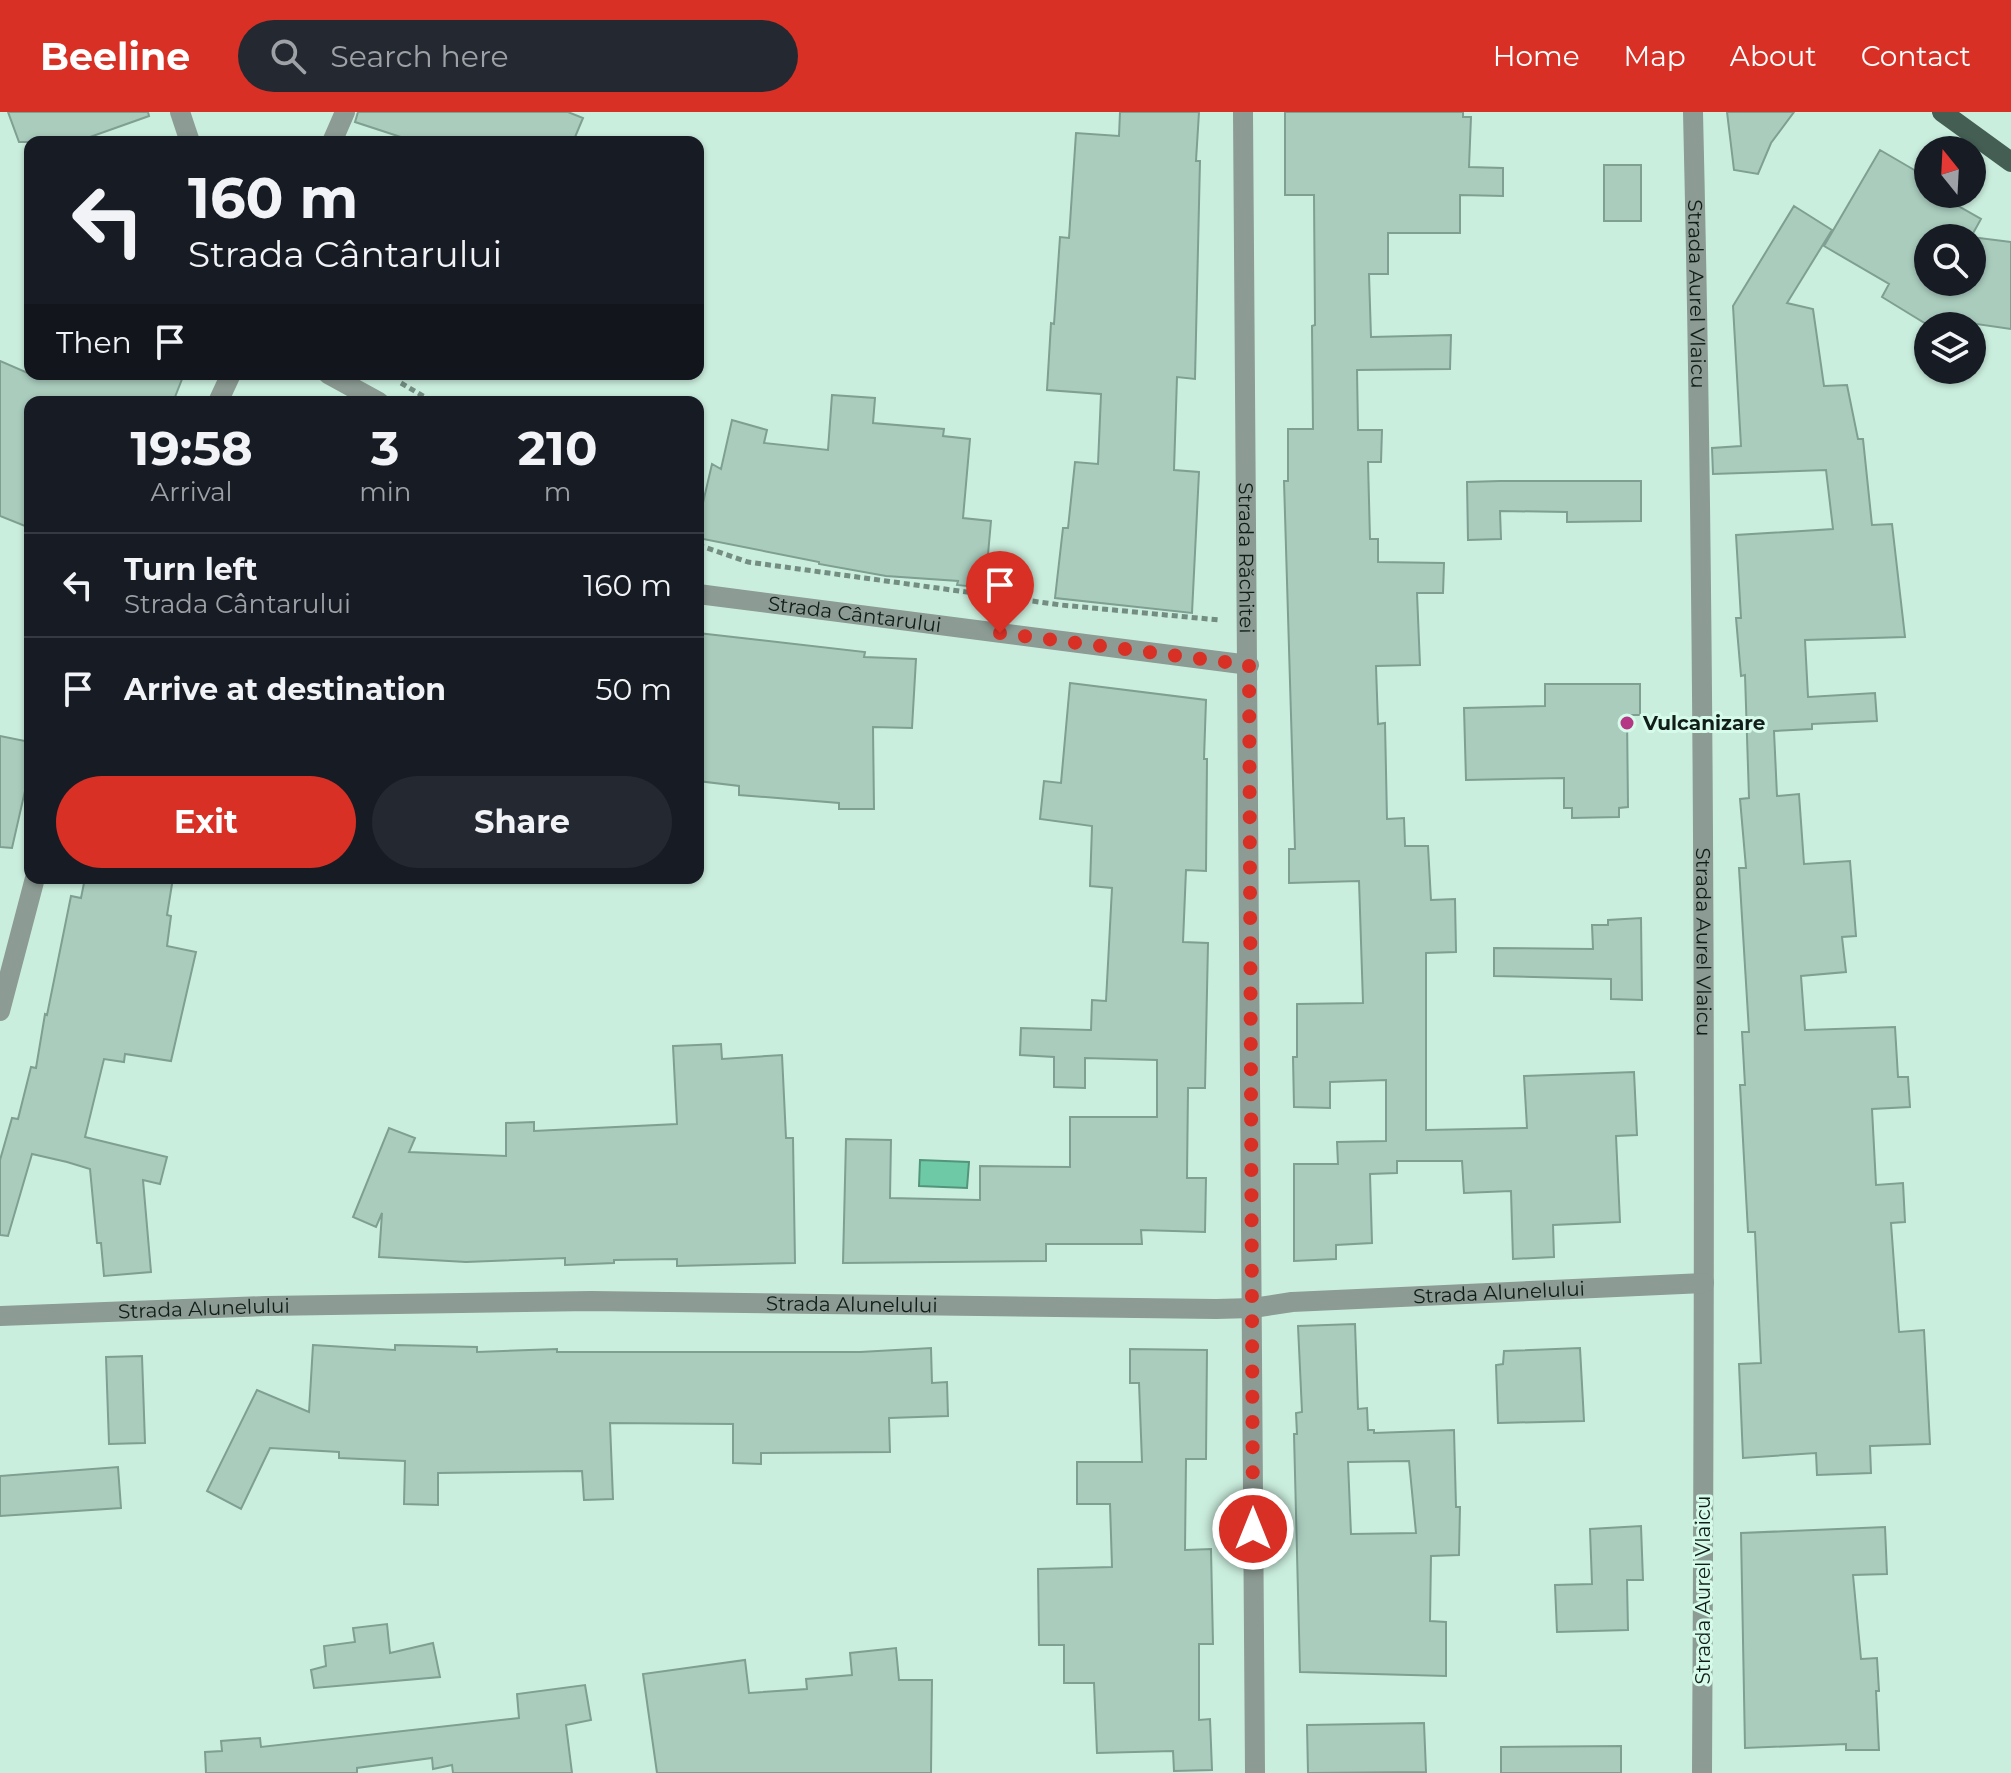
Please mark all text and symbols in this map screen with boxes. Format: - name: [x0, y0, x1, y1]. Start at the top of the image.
- search box: [238, 20, 798, 92]
- text: Beeline: [40, 33, 190, 80]
- icon: search: [266, 34, 310, 78]
- text: Search here: [330, 38, 509, 75]
- text: Home: [1493, 39, 1580, 73]
- text: Map: [1624, 39, 1686, 73]
- text: About: [1730, 39, 1817, 73]
- text: Contact: [1861, 39, 1971, 73]
- north arrow: [1914, 136, 1986, 208]
- map controls: [1914, 136, 1986, 384]
- text: 160 m: [188, 164, 358, 232]
- icon: left: [56, 168, 160, 272]
- street label: Strada Aurel Vlaicu: [1683, 199, 1710, 389]
- button: search: [1914, 224, 1986, 296]
- text: Strada Cântarului: [188, 232, 502, 276]
- button: layers: [1914, 312, 1986, 384]
- icon: arrive: [148, 320, 192, 364]
- text: Then: [56, 324, 132, 361]
- text: 19:58: [130, 419, 253, 477]
- text: 3: [371, 419, 399, 477]
- text: 210: [518, 419, 598, 477]
- text: Arrival: [151, 476, 233, 508]
- text: min: [359, 476, 411, 508]
- text: m: [544, 476, 571, 508]
- street label: Strada Răchitei: [1234, 482, 1259, 634]
- text: Turn left: [124, 551, 257, 588]
- pin: [966, 551, 1034, 633]
- icon: left: [56, 563, 100, 607]
- icon: arrive: [978, 563, 1022, 607]
- text: 160 m: [583, 567, 672, 604]
- text: Strada Cântarului: [124, 588, 351, 620]
- street label: Strada Cântarului: [767, 591, 943, 637]
- icon: arrive: [56, 667, 100, 711]
- text: Arrive at destination: [124, 671, 446, 708]
- text: 50 m: [595, 671, 672, 708]
- place label: Vulcanizare: [1642, 711, 1765, 735]
- marker: Vulcanizare: [1618, 714, 1636, 732]
- button: Exit: [56, 776, 356, 868]
- button: Share: [372, 776, 672, 868]
- street label: Strada Aurel Vlaicu: [1691, 847, 1716, 1036]
- street label: Strada Alunelului: [1413, 1277, 1585, 1308]
- street label: Strada Alunelului: [766, 1291, 938, 1317]
- street label: Strada Alunelului: [117, 1294, 290, 1324]
- position arrow: [1211, 1487, 1295, 1571]
- street label: Strada Aurel Vlaicu: [1691, 1496, 1715, 1684]

